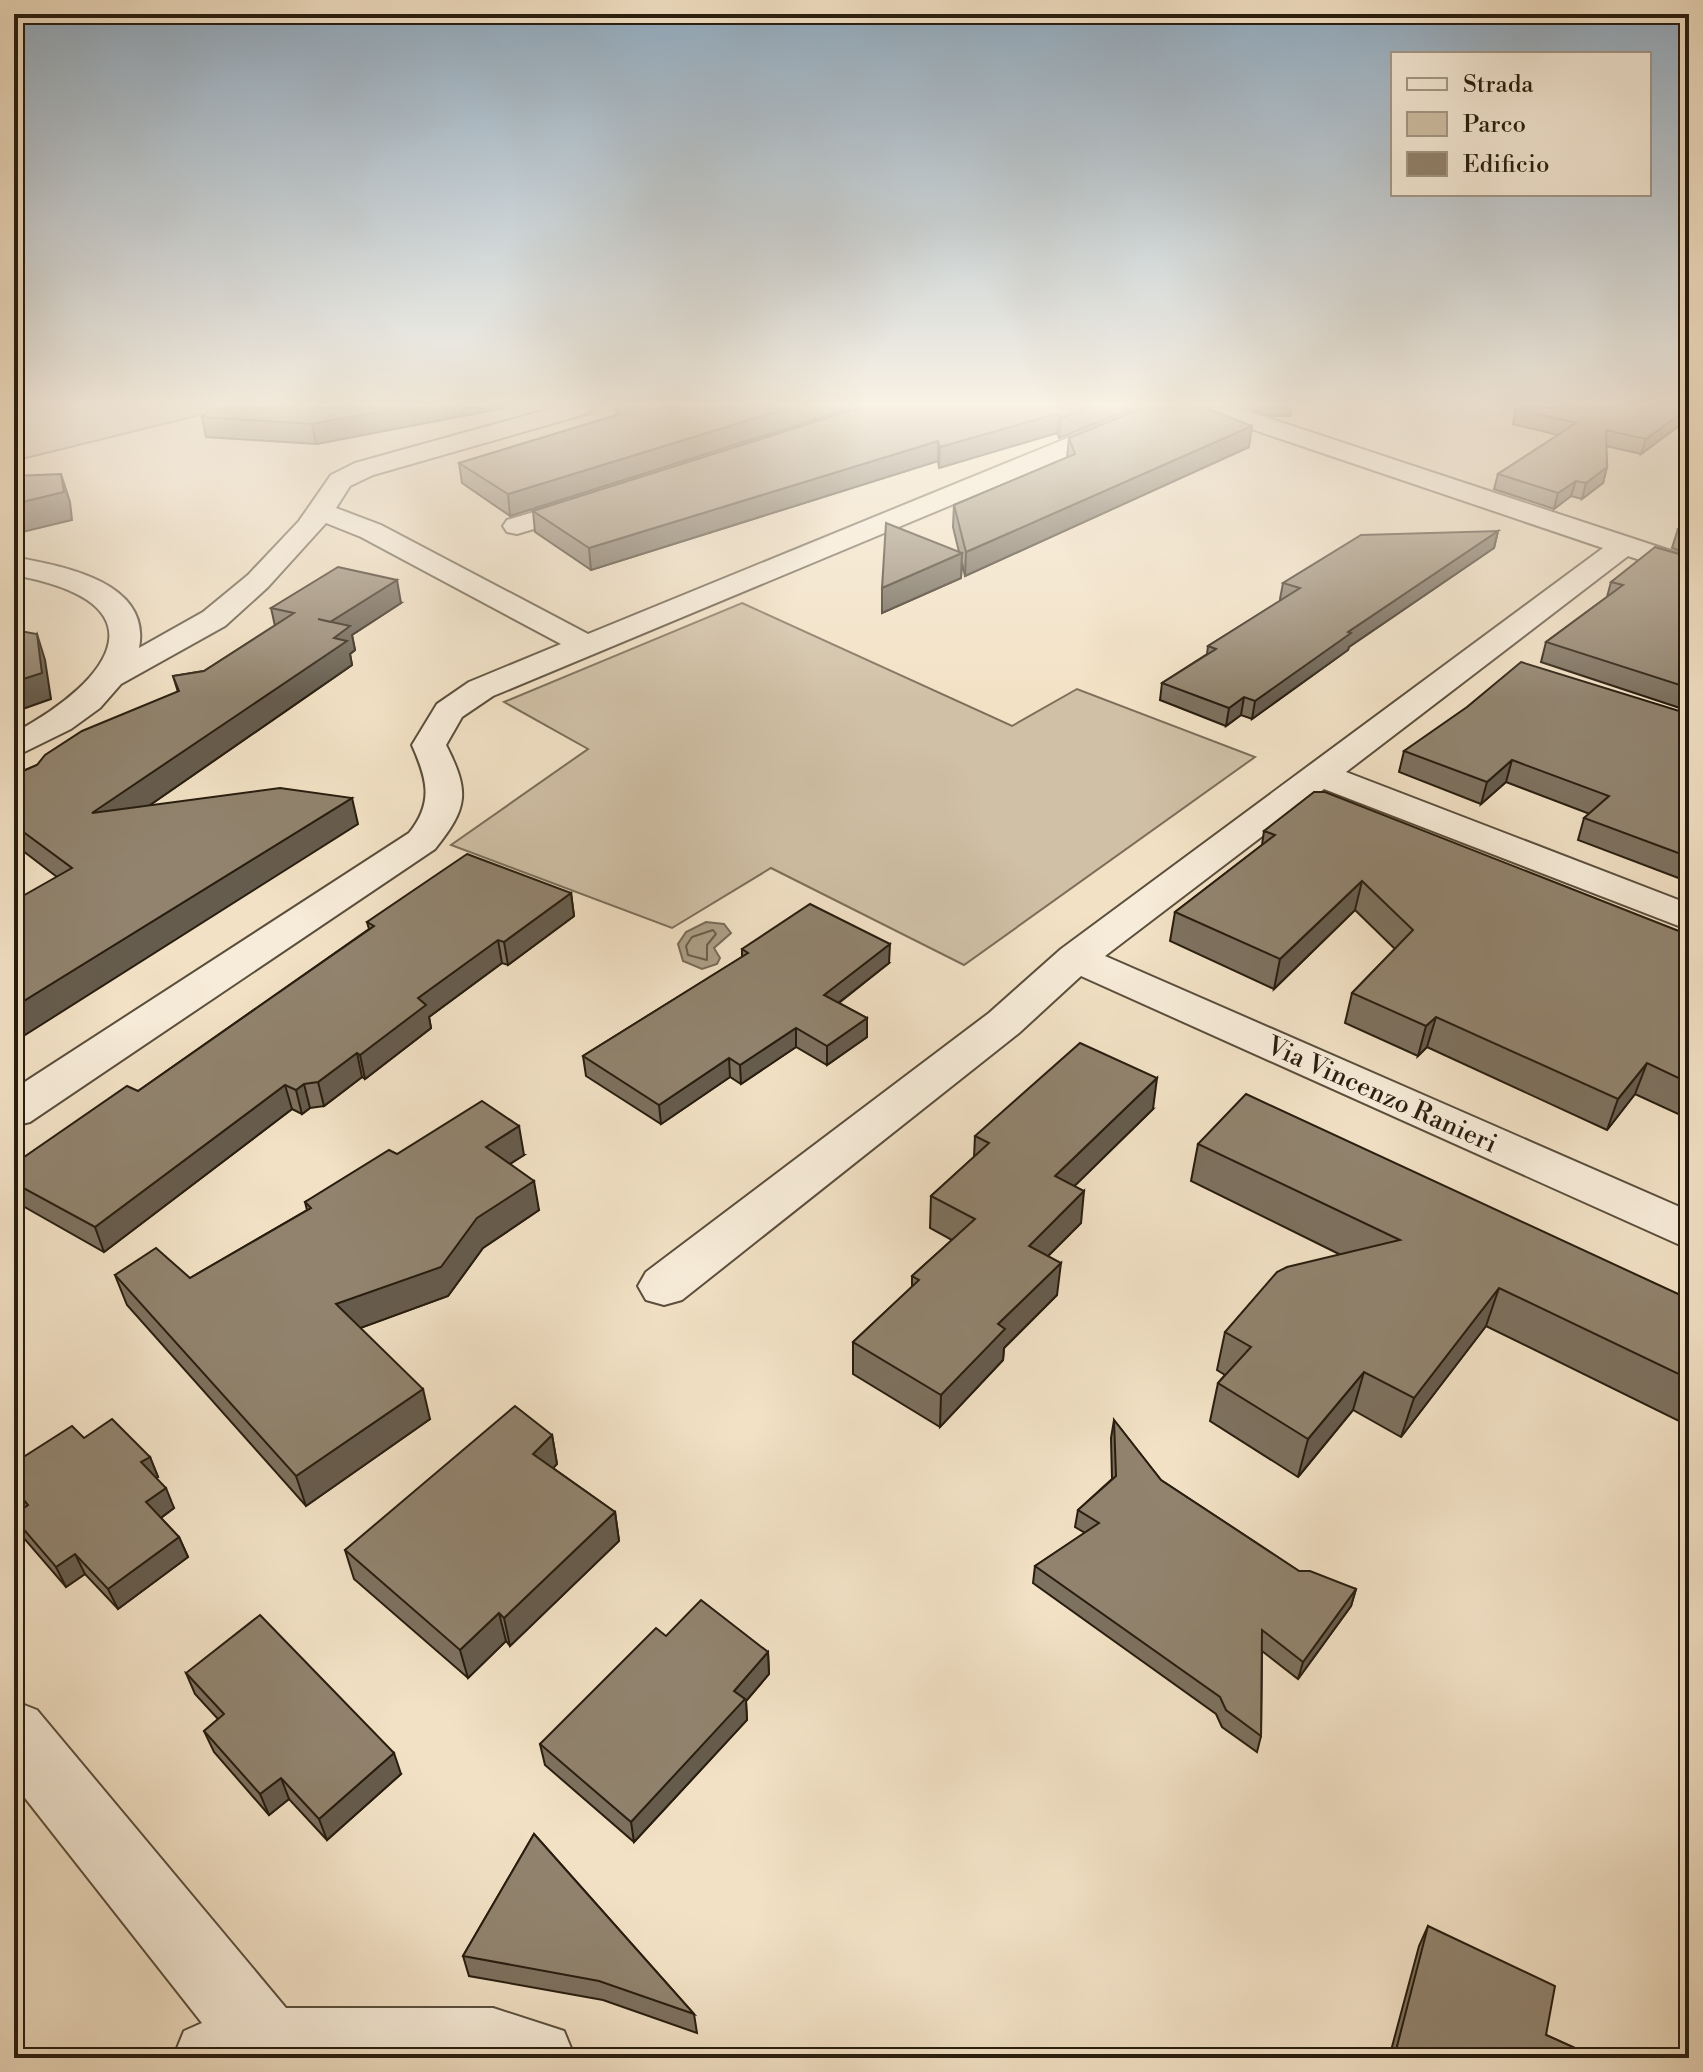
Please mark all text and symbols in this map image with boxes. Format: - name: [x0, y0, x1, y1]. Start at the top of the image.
- legend: [1391, 52, 1651, 196]
- text: Strada: [1463, 70, 1534, 100]
- text: Parco: [1463, 110, 1526, 140]
- text: Edificio: [1463, 150, 1549, 180]
- street label: Via Vincenzo Ranieri: [1261, 1029, 1502, 1160]

